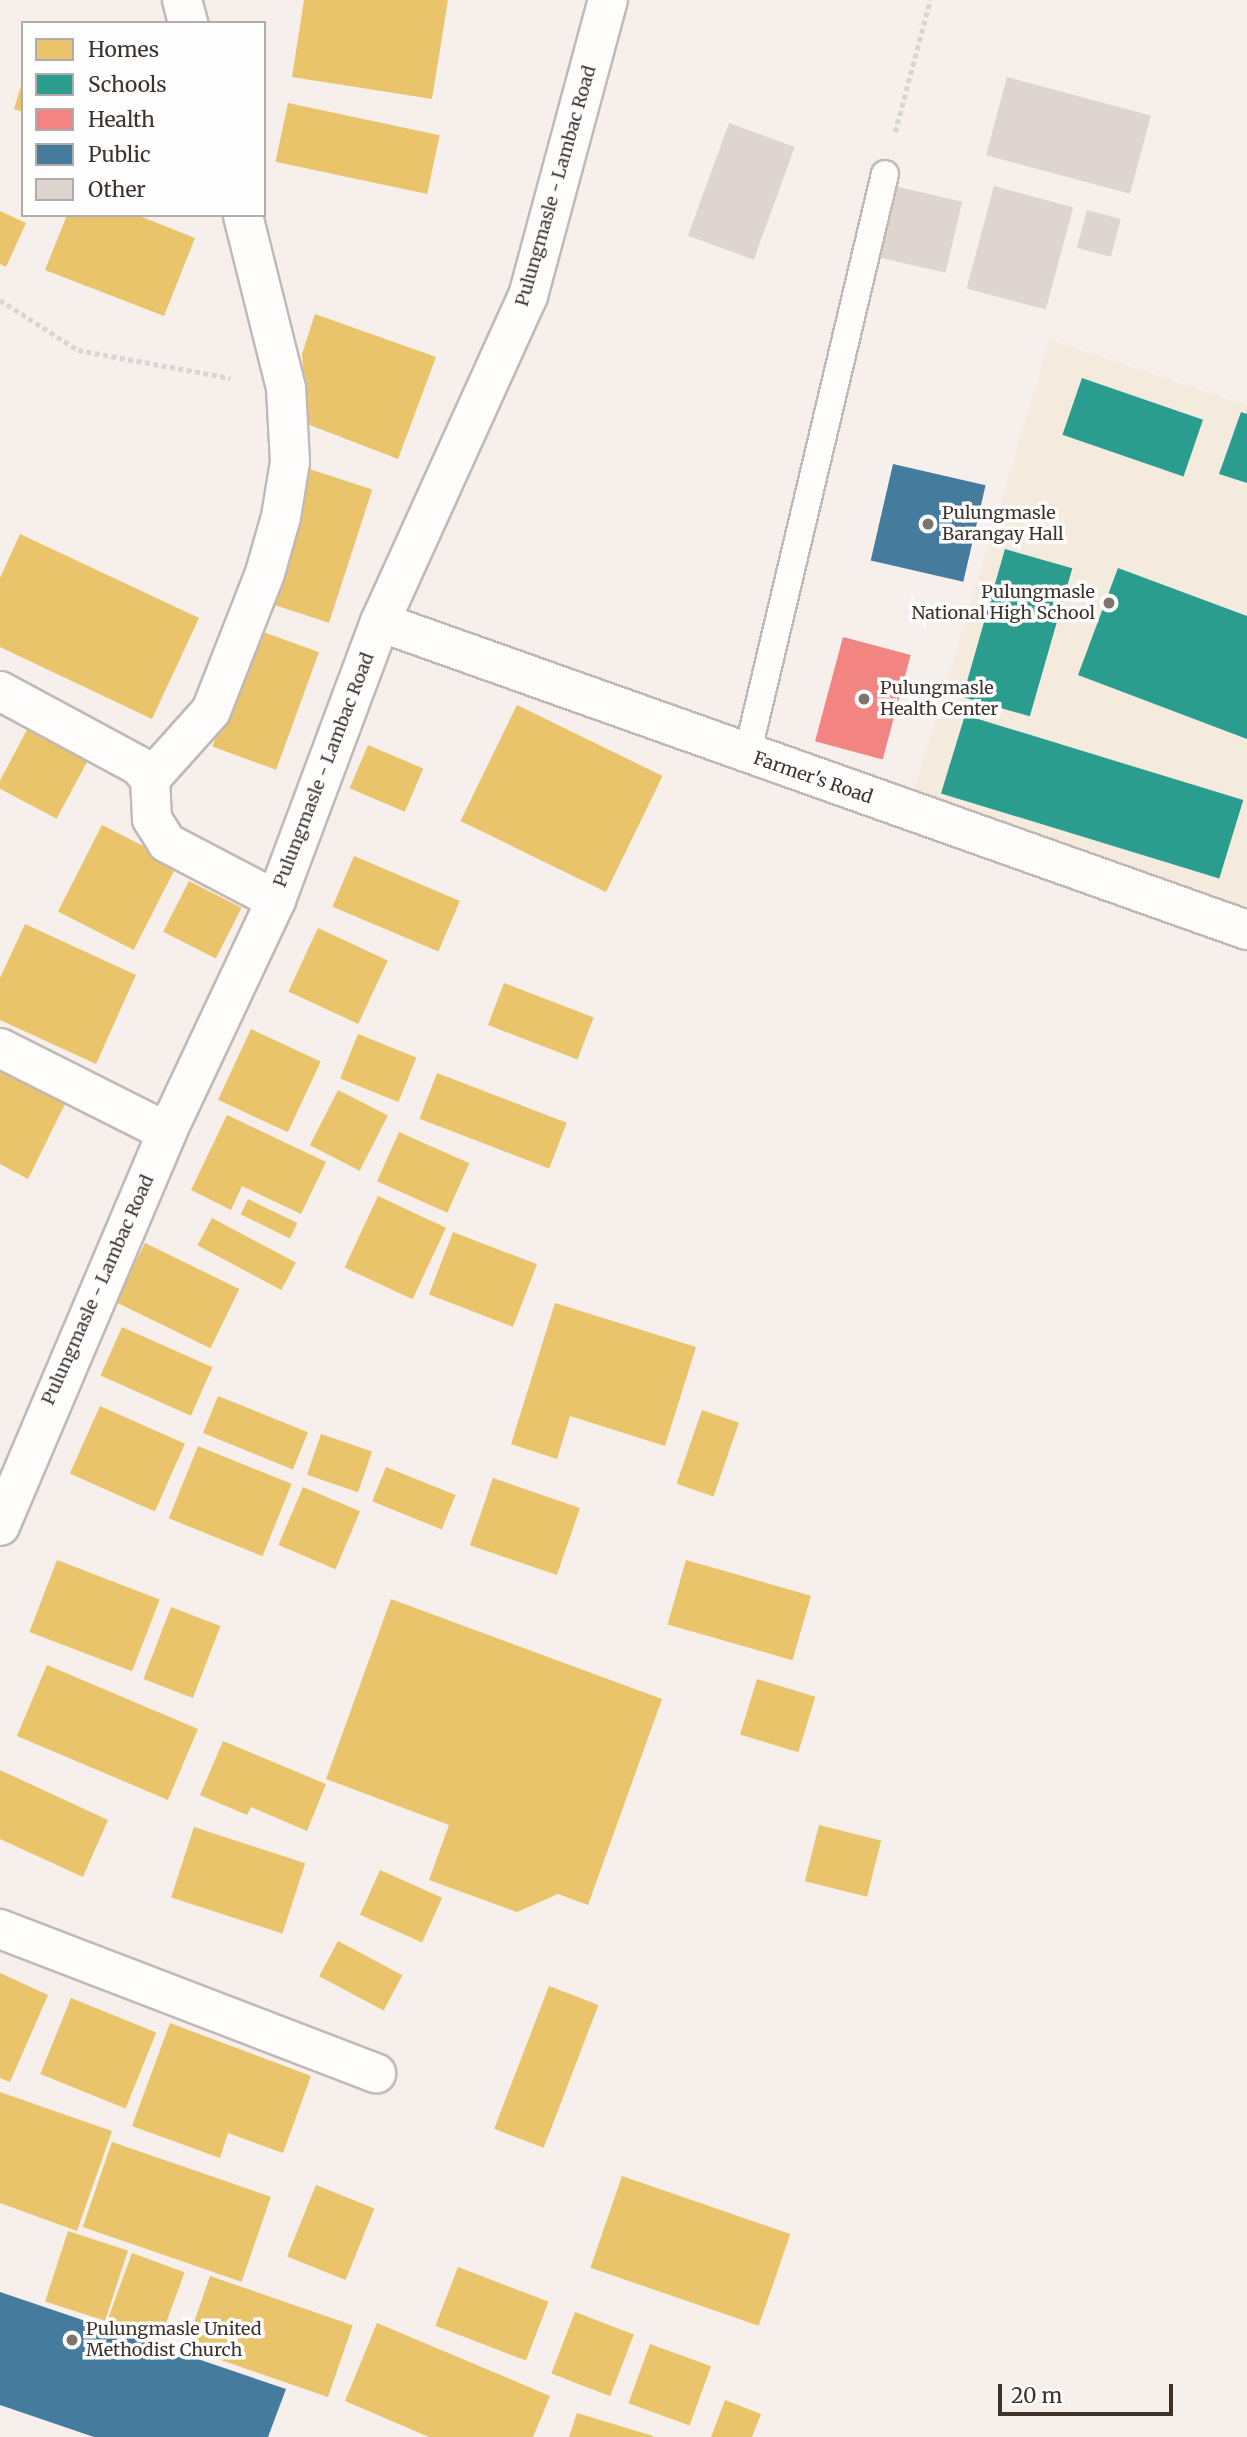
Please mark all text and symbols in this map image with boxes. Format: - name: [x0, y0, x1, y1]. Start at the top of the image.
- legend: [21, 21, 266, 217]
- text: Homes: [88, 36, 159, 63]
- street label: Pulungmasle - Lambac Road: [511, 63, 601, 309]
- text: Schools: [88, 71, 167, 98]
- text: Health: [88, 106, 155, 133]
- text: Public: [88, 141, 151, 168]
- text: Other: [88, 176, 146, 203]
- place label: Pulungmasle Barangay Hall: [942, 503, 1064, 546]
- marker: Pulungmasle Barangay Hall: [920, 516, 936, 532]
- place label: Pulungmasle National High School: [911, 582, 1095, 624]
- marker: Pulungmasle National High School: [1101, 595, 1117, 611]
- street label: Pulungmasle - Lambac Road: [269, 650, 379, 890]
- place label: Pulungmasle Health Center: [880, 678, 998, 720]
- marker: Pulungmasle Health Center: [854, 689, 874, 709]
- street label: Farmer's Road: [751, 748, 875, 808]
- street label: Pulungmasle - Lambac Road: [37, 1172, 159, 1408]
- place label: Pulungmasle United Methodist Church: [86, 2319, 262, 2362]
- marker: Pulungmasle United Methodist Church: [64, 2332, 80, 2348]
- scale bar: [1002, 2370, 1177, 2414]
- text: 20 m: [1011, 2382, 1062, 2409]

